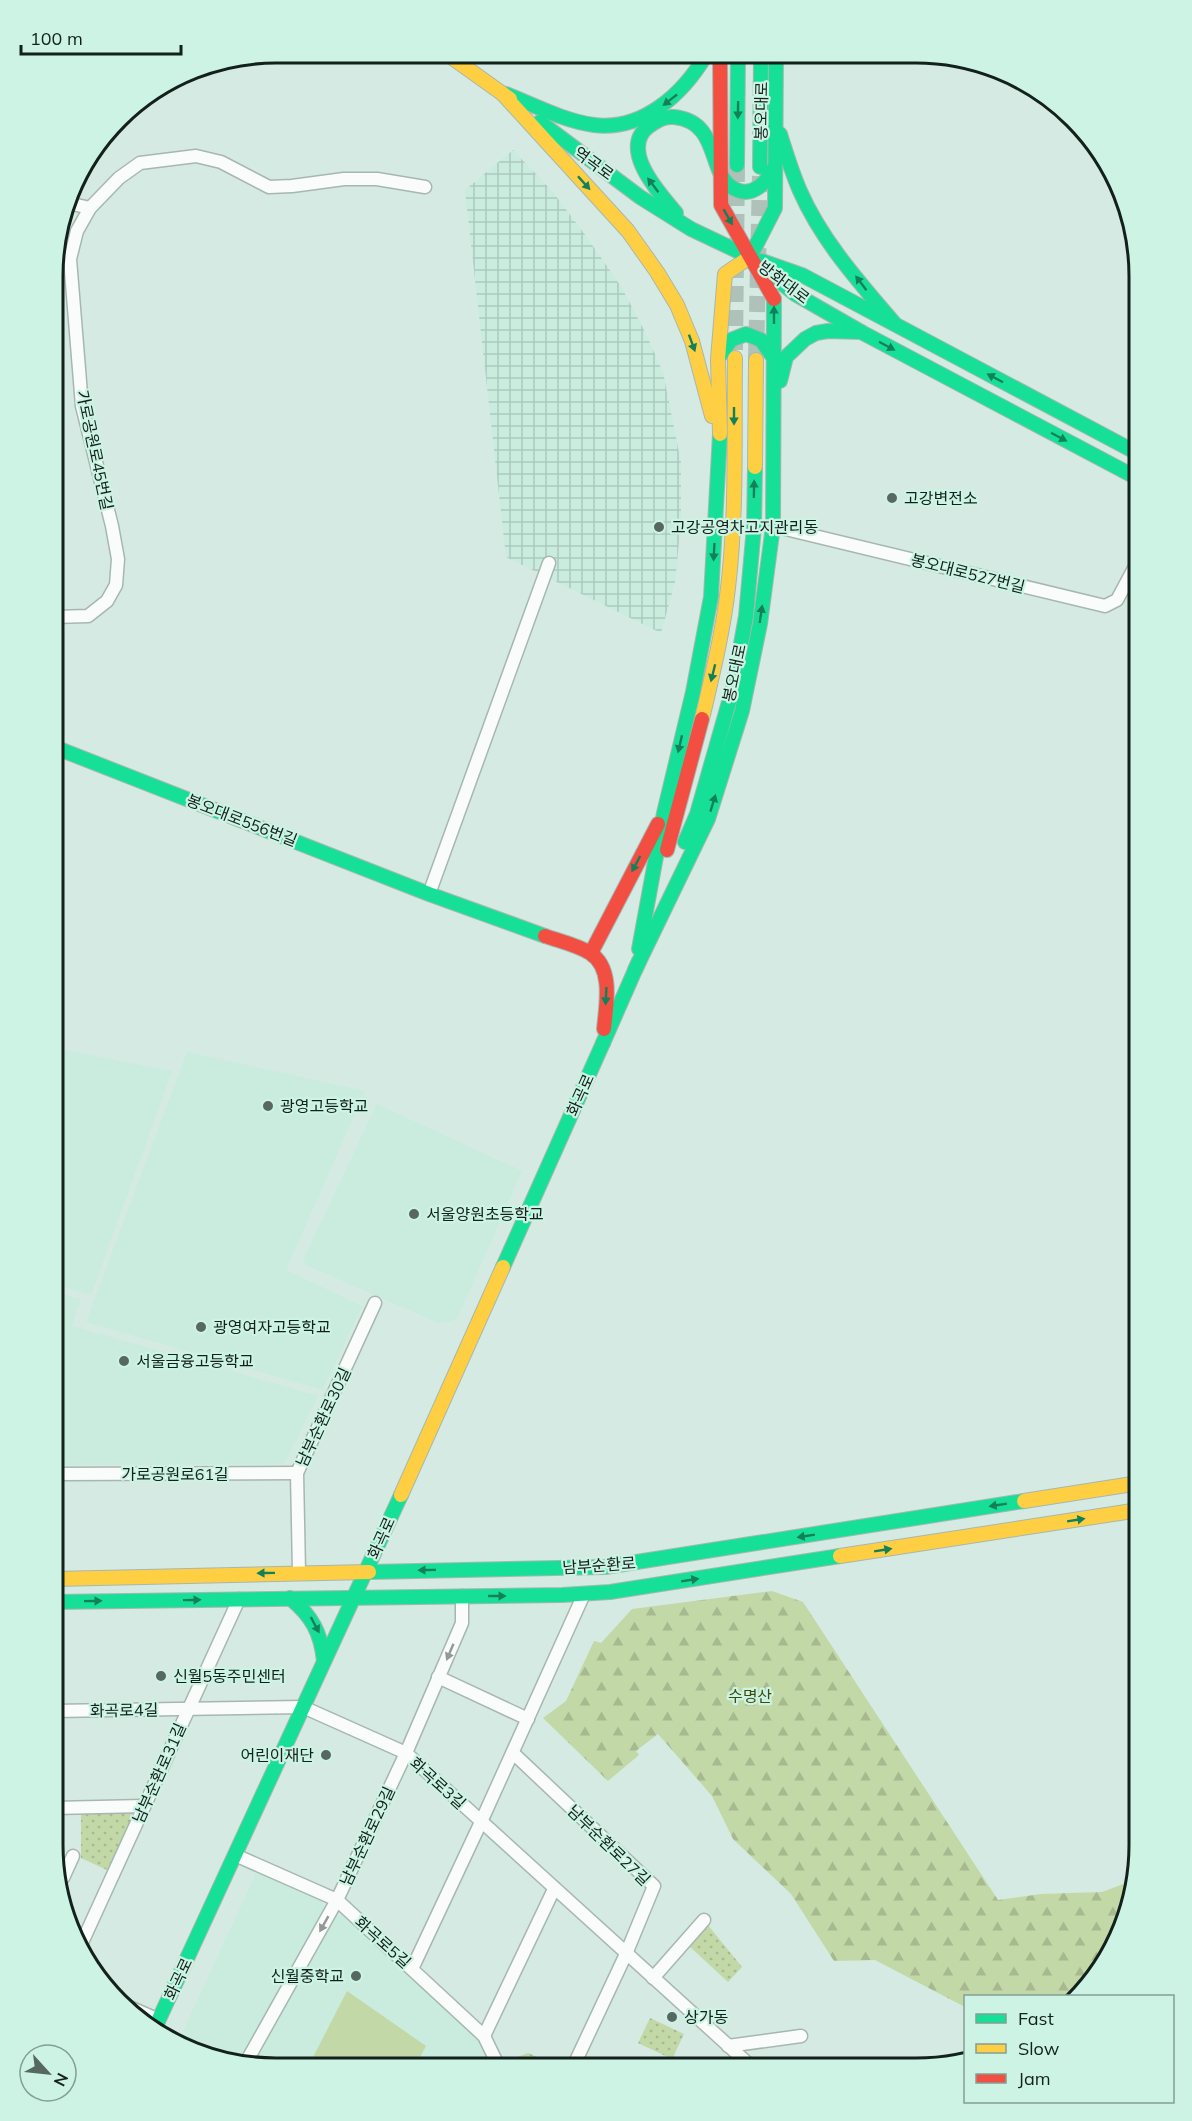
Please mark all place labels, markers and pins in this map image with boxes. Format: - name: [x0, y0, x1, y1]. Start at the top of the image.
- place label: 고강변전소: [904, 488, 978, 508]
- marker: 고강변전소: [885, 491, 899, 505]
- place label: 고강공영차고지관리동: [671, 517, 818, 537]
- marker: 고강공영차고지관리동: [652, 520, 666, 534]
- place label: 광영고등학교: [280, 1096, 368, 1116]
- marker: 광영고등학교: [261, 1099, 275, 1113]
- place label: 서울양원초등학교: [426, 1204, 544, 1224]
- marker: 서울양원초등학교: [407, 1207, 421, 1221]
- place label: 광영여자고등학교: [213, 1317, 331, 1337]
- marker: 광영여자고등학교: [194, 1320, 208, 1334]
- place label: 서울금융고등학교: [136, 1351, 254, 1371]
- marker: 서울금융고등학교: [117, 1354, 131, 1368]
- place label: 신월5동주민센터: [173, 1666, 286, 1686]
- marker: 신월5동주민센터: [154, 1669, 168, 1683]
- place label: 어린이재단: [240, 1745, 314, 1765]
- marker: 어린이재단: [319, 1748, 333, 1762]
- place label: 신월중학교: [270, 1966, 344, 1986]
- marker: 신월중학교: [349, 1969, 363, 1983]
- place label: 상가동: [684, 2007, 728, 2027]
- marker: 상가동: [665, 2010, 679, 2024]

